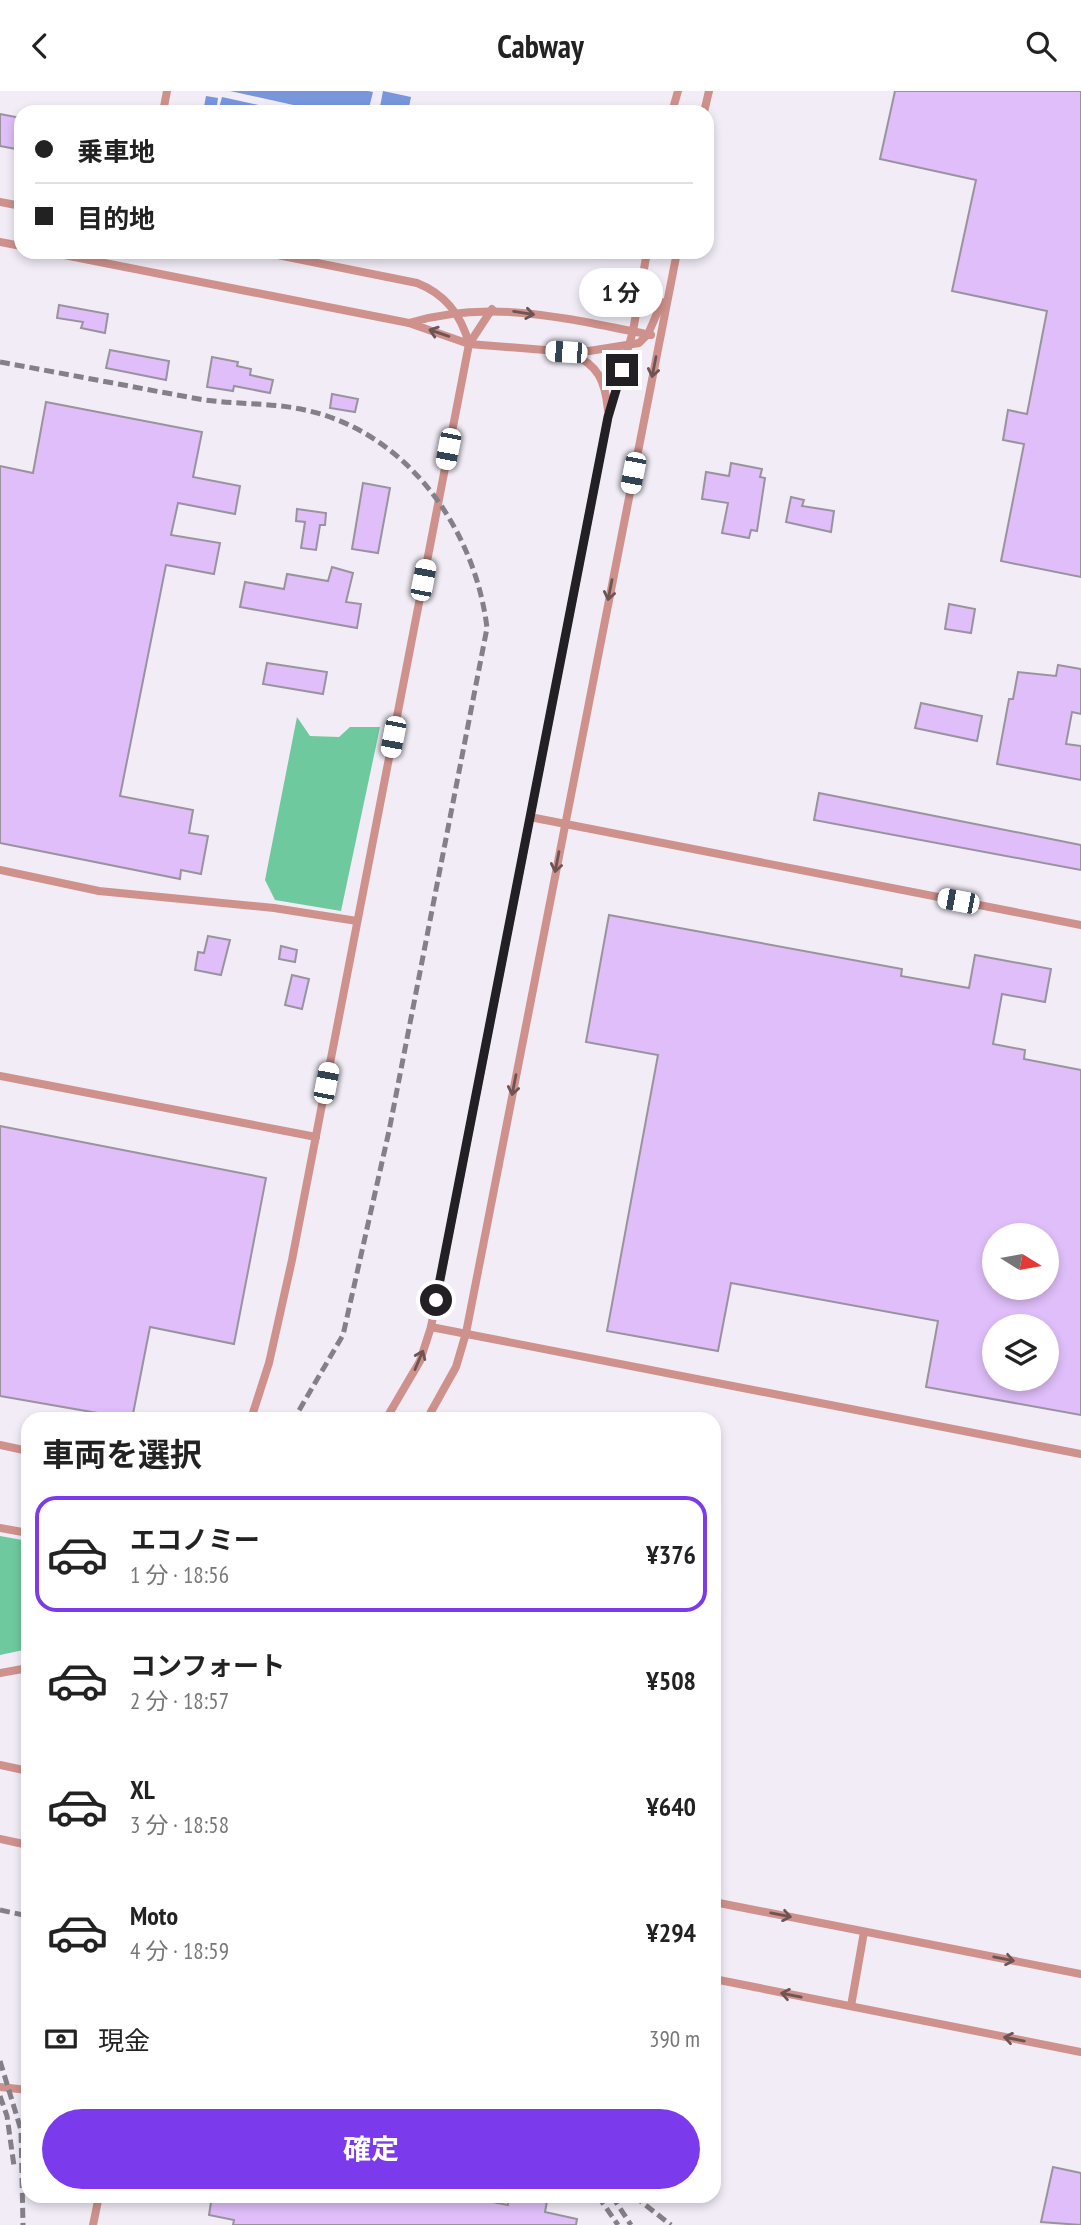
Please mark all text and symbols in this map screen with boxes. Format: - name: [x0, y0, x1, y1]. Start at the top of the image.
- text: Cabway: [497, 25, 584, 67]
- icon: back: [21, 27, 59, 65]
- icon: search: [1022, 27, 1060, 65]
- text: 乗車地: [77, 135, 155, 168]
- text: 目的地: [77, 202, 155, 235]
- callout: 1 分: [580, 268, 664, 317]
- text: 1 分: [602, 278, 640, 307]
- one-way arrow: [512, 307, 535, 320]
- one-way arrow: [428, 326, 450, 338]
- car: [545, 340, 588, 364]
- route end: [606, 354, 638, 386]
- one-way arrow: [647, 355, 660, 378]
- car: [434, 426, 463, 472]
- car: [619, 450, 648, 496]
- car: [409, 557, 438, 603]
- one-way arrow: [603, 578, 617, 601]
- car: [379, 714, 408, 760]
- one-way arrow: [550, 850, 563, 873]
- car: [936, 887, 981, 915]
- car: [312, 1060, 341, 1106]
- one-way arrow: [506, 1073, 520, 1096]
- north arrow: [982, 1223, 1059, 1300]
- map controls: [982, 1223, 1059, 1391]
- route start: [420, 1284, 452, 1316]
- button: layers: [982, 1314, 1059, 1391]
- one-way arrow: [413, 1350, 426, 1371]
- text: 車両を選択: [42, 1433, 202, 1475]
- icon: car: [46, 1523, 109, 1586]
- text: エコノミー: [130, 1523, 260, 1556]
- text: ¥376: [646, 1538, 696, 1571]
- text: 1 分 · 18:56: [130, 1560, 229, 1589]
- icon: car: [46, 1649, 109, 1712]
- text: コンフォート: [130, 1649, 285, 1682]
- text: ¥508: [646, 1664, 696, 1697]
- text: 2 分 · 18:57: [130, 1686, 229, 1715]
- text: XL: [130, 1773, 155, 1806]
- icon: car: [46, 1775, 109, 1838]
- text: ¥640: [646, 1790, 696, 1823]
- text: 3 分 · 18:58: [130, 1810, 229, 1839]
- text: Moto: [130, 1899, 178, 1932]
- icon: car: [46, 1901, 109, 1964]
- one-way arrow: [769, 1909, 792, 1923]
- text: ¥294: [646, 1916, 696, 1949]
- text: 4 分 · 18:59: [130, 1936, 229, 1965]
- one-way arrow: [992, 1953, 1015, 1966]
- one-way arrow: [780, 1987, 803, 2001]
- icon: cash: [42, 2020, 80, 2058]
- text: 現金: [98, 2024, 150, 2057]
- text: 390 m: [649, 2024, 700, 2053]
- one-way arrow: [1003, 2031, 1026, 2045]
- button: 確定: [42, 2109, 700, 2189]

